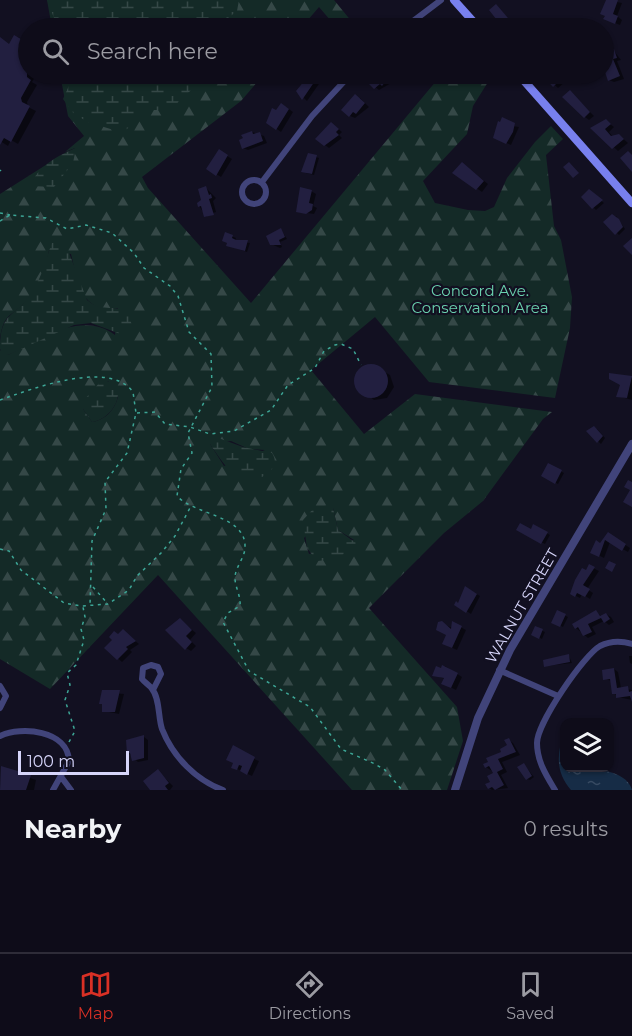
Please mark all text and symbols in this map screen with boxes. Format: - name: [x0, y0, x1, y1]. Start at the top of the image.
- search box: [18, 18, 614, 84]
- icon: search: [39, 35, 72, 68]
- text: Search here: [87, 38, 218, 65]
- park label: Concord Ave. Conservation Area: [411, 281, 549, 317]
- street label: WALNUT STREET: [481, 545, 562, 667]
- map controls: [560, 718, 614, 772]
- button: layers: [560, 718, 614, 772]
- scale bar: [18, 748, 129, 776]
- text: 100 m: [27, 752, 75, 771]
- text: Nearby: [24, 813, 121, 845]
- text: 0 results: [523, 817, 608, 841]
- tab: Map: [78, 968, 113, 1023]
- tab: Directions: [269, 968, 351, 1023]
- tab: Saved: [506, 968, 554, 1023]

